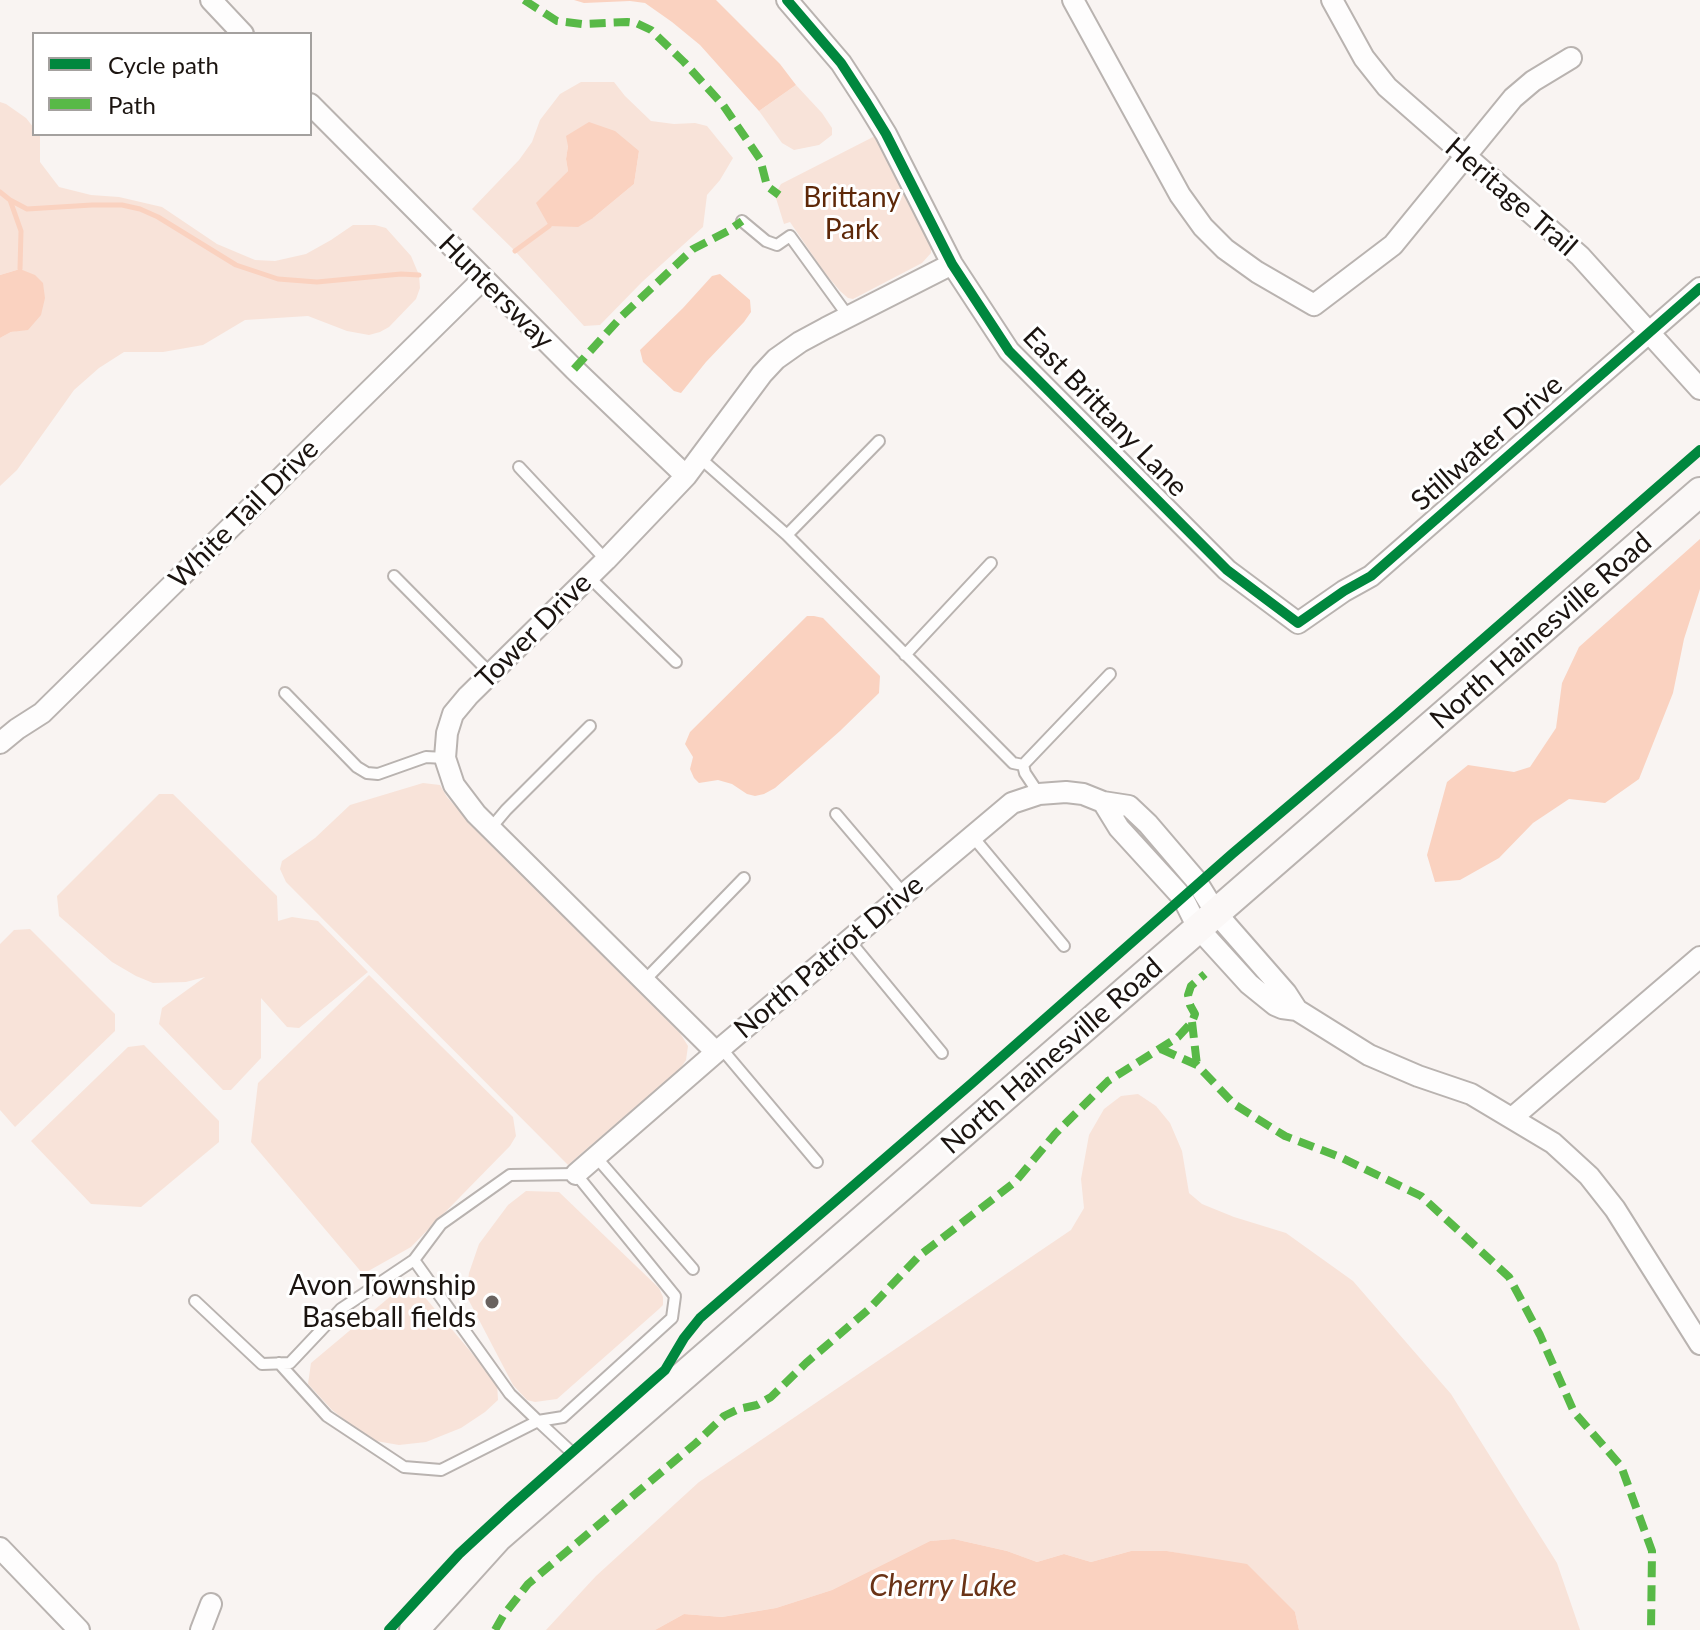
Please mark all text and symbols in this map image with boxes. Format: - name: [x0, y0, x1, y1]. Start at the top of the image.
- legend: [32, 32, 312, 136]
- text: Cycle path: [108, 50, 219, 79]
- text: Path: [108, 90, 156, 119]
- street label: Heritage Trail: [1438, 131, 1584, 263]
- park label: Brittany Park: [803, 181, 901, 247]
- street label: Huntersway: [431, 227, 561, 357]
- street label: East Brittany Lane: [1016, 320, 1194, 504]
- street label: Stillwater Drive: [1404, 368, 1570, 518]
- street label: White Tail Drive: [162, 432, 326, 596]
- street label: North Hainesville Road: [1423, 526, 1659, 736]
- street label: Tower Drive: [469, 566, 599, 696]
- street label: North Patriot Drive: [728, 868, 930, 1046]
- street label: North Hainesville Road: [934, 951, 1170, 1161]
- place label: Avon Township Baseball fields: [289, 1269, 476, 1335]
- marker: Avon Township Baseball fields: [483, 1293, 501, 1311]
- water label: Cherry Lake: [869, 1568, 1017, 1604]

